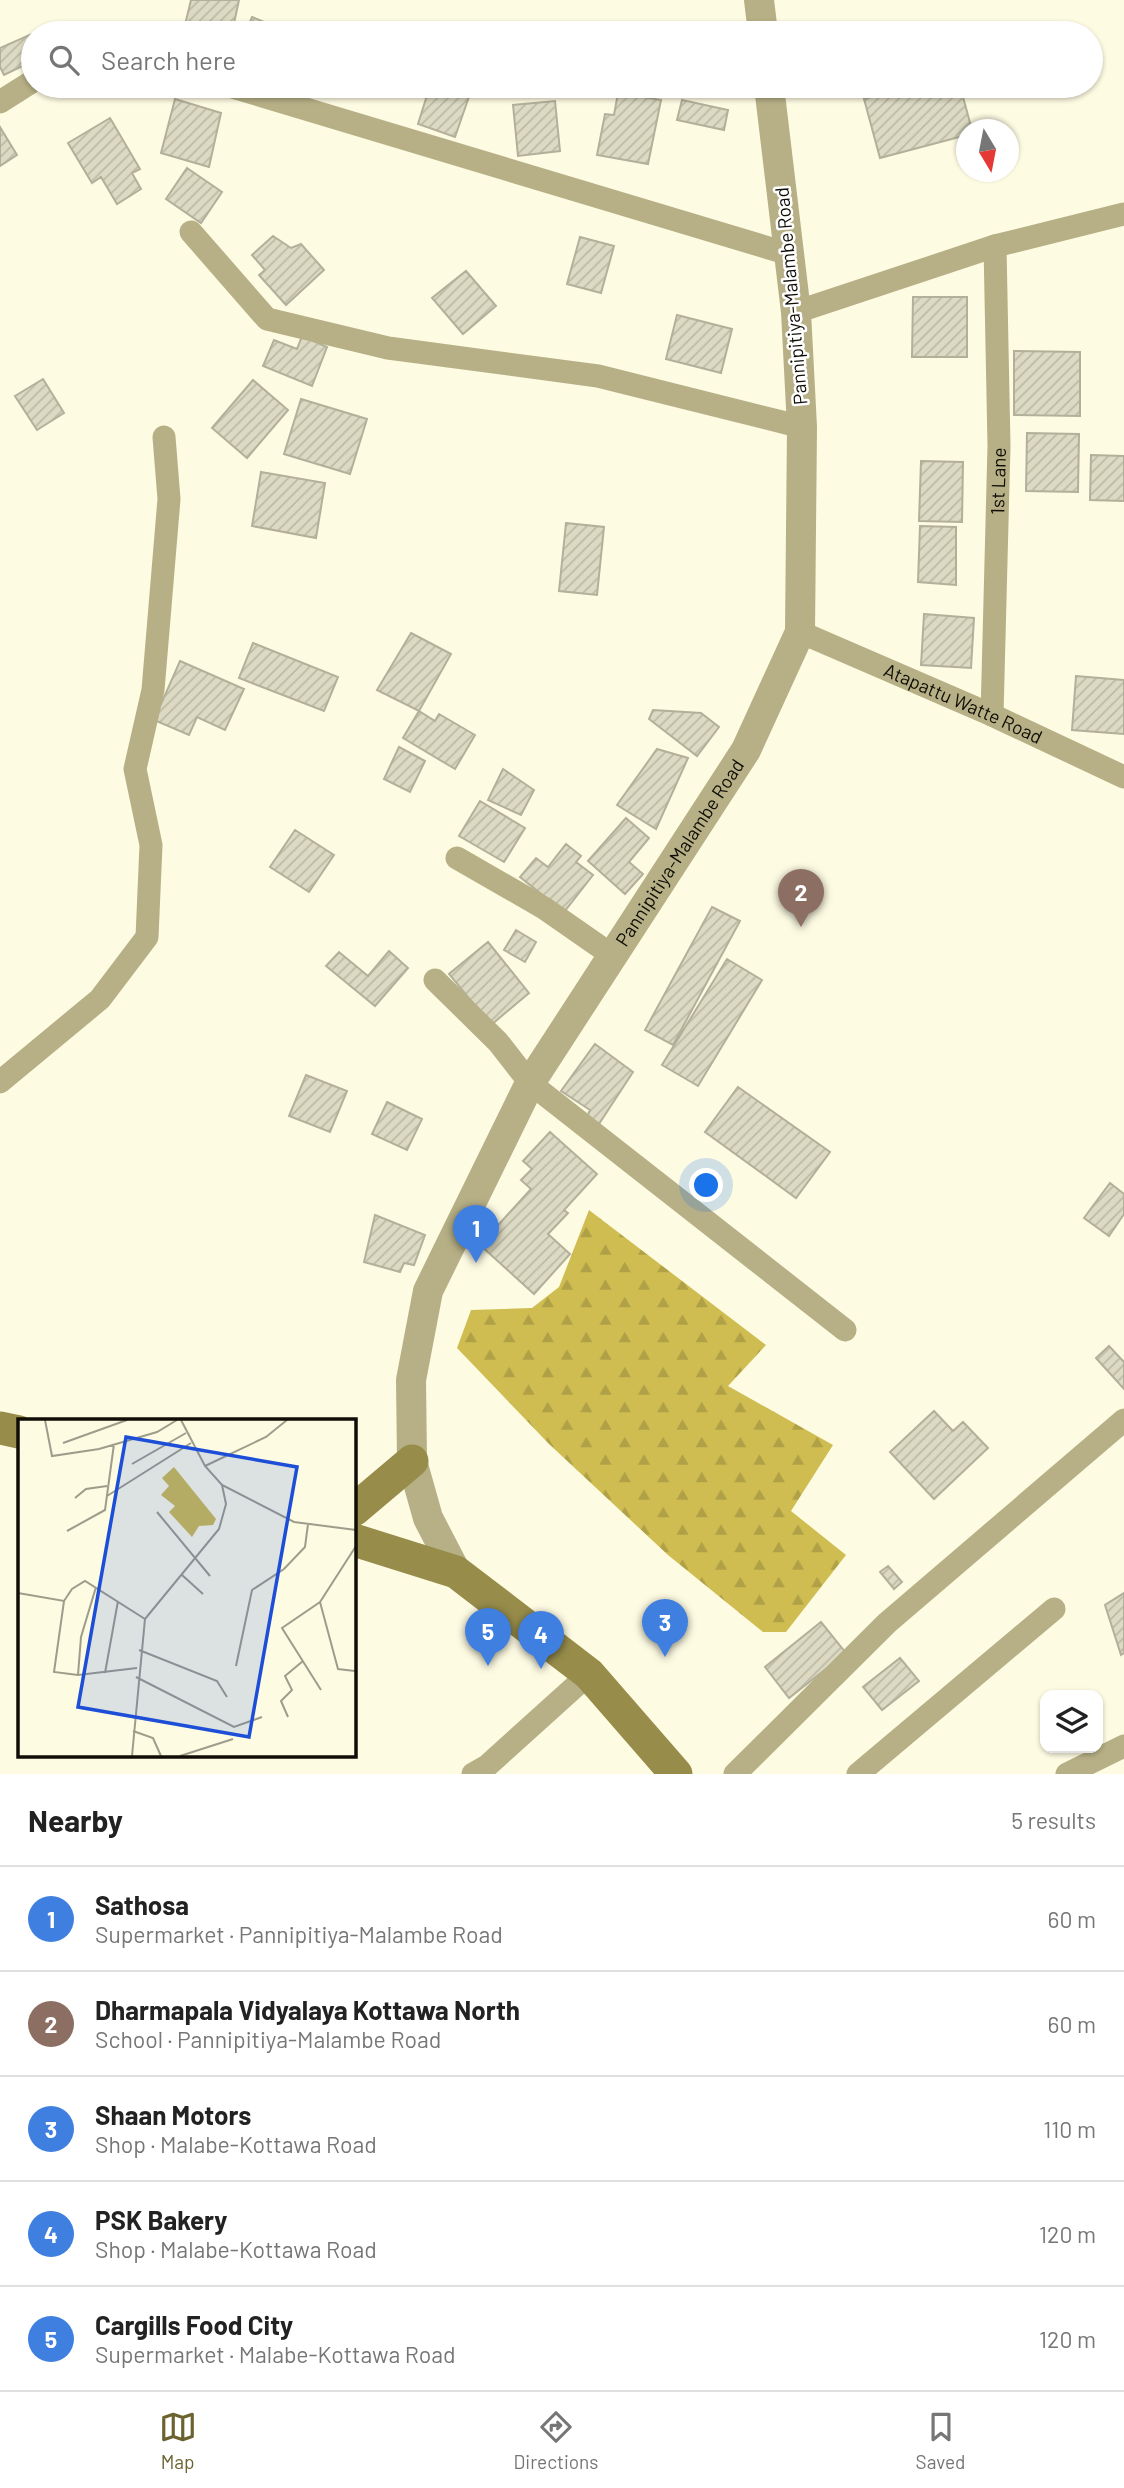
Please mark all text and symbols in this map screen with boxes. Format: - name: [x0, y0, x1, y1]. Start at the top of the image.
- search box: [21, 21, 1103, 98]
- icon: search: [45, 41, 83, 79]
- text: Search here: [101, 44, 236, 75]
- north arrow: [956, 119, 1019, 182]
- street label: Pannipitiya-Malambe Road: [770, 186, 811, 406]
- street label: 1st Lane: [985, 447, 1010, 515]
- street label: Atapattu Watte Road: [881, 658, 1046, 748]
- street label: Pannipitiya-Malambe Road: [610, 754, 748, 950]
- pin: 2: [778, 869, 824, 927]
- your location: [689, 1168, 723, 1202]
- pin: 1: [453, 1205, 499, 1263]
- inset map: [18, 1419, 355, 1756]
- pin: 3: [642, 1599, 688, 1657]
- pin: 5: [465, 1608, 511, 1666]
- pin: 4: [518, 1611, 564, 1669]
- map controls: [1040, 1690, 1103, 1753]
- button: layers: [1040, 1690, 1103, 1753]
- text: Nearby: [28, 1802, 123, 1838]
- text: 5 results: [1011, 1806, 1096, 1834]
- text: Sathosa: [95, 1889, 189, 1920]
- text: 1: [47, 1905, 55, 1933]
- text: 60 m: [1048, 1905, 1096, 1933]
- text: Supermarket · Pannipitiya-Malambe Road: [95, 1920, 503, 1948]
- text: Dharmapala Vidyalaya Kottawa North: [95, 1994, 520, 2025]
- text: 2: [45, 2010, 57, 2038]
- text: 60 m: [1048, 2010, 1096, 2038]
- text: School · Pannipitiya-Malambe Road: [95, 2025, 441, 2053]
- text: Shaan Motors: [95, 2099, 251, 2130]
- text: 3: [45, 2115, 57, 2143]
- text: 110 m: [1043, 2115, 1096, 2143]
- text: Shop · Malabe-Kottawa Road: [95, 2130, 377, 2158]
- text: PSK Bakery: [95, 2204, 227, 2235]
- text: 4: [44, 2220, 58, 2248]
- text: 120 m: [1039, 2220, 1096, 2248]
- text: Shop · Malabe-Kottawa Road: [95, 2235, 377, 2263]
- text: Cargills Food City: [95, 2309, 293, 2340]
- text: 5: [45, 2325, 57, 2353]
- text: 120 m: [1039, 2325, 1096, 2353]
- text: Supermarket · Malabe-Kottawa Road: [95, 2340, 456, 2368]
- tab: Map: [159, 2408, 197, 2473]
- tab: Directions: [514, 2408, 599, 2473]
- tab: Saved: [916, 2408, 965, 2473]

